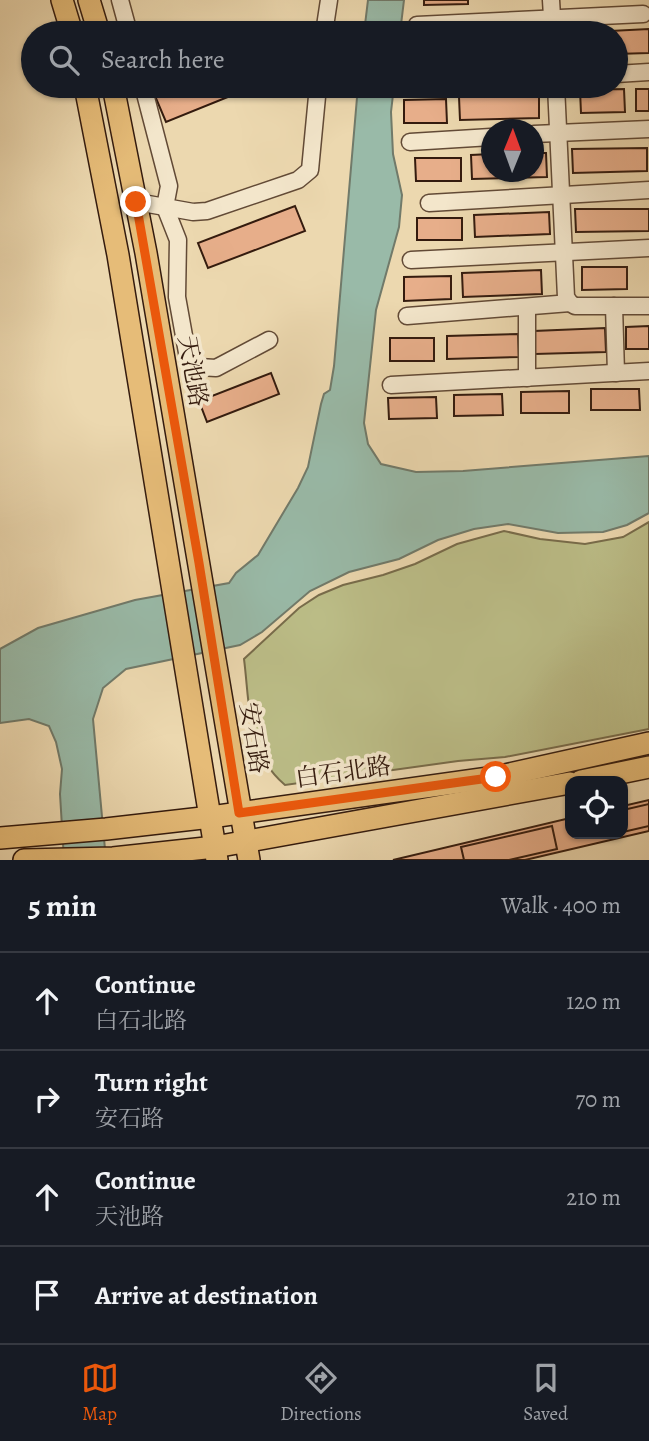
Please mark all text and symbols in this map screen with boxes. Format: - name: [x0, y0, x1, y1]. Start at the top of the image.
- search box: [21, 21, 628, 98]
- icon: search: [45, 41, 83, 79]
- text: Search here: [101, 42, 225, 77]
- north arrow: [481, 119, 544, 182]
- route end: [120, 186, 151, 217]
- street label: 天池路: [171, 333, 215, 409]
- street label: 安石路: [233, 700, 275, 776]
- street label: 白石北路: [293, 749, 393, 795]
- route start: [480, 761, 511, 792]
- map controls: [565, 776, 628, 839]
- button: locate: [565, 776, 628, 839]
- text: 5 min: [28, 886, 97, 926]
- text: Walk · 400 m: [501, 890, 621, 921]
- text: Continue: [95, 967, 196, 1002]
- icon: ahead: [28, 982, 66, 1020]
- text: 120 m: [566, 986, 621, 1017]
- text: 白石北路: [95, 1005, 187, 1036]
- text: Turn right: [95, 1065, 208, 1100]
- icon: right: [28, 1080, 66, 1118]
- text: 70 m: [575, 1084, 621, 1115]
- text: 安石路: [95, 1103, 164, 1134]
- text: Continue: [95, 1163, 196, 1198]
- icon: ahead: [28, 1178, 66, 1216]
- text: 210 m: [566, 1182, 621, 1213]
- text: 天池路: [95, 1201, 164, 1232]
- icon: arrive: [28, 1276, 66, 1314]
- text: Arrive at destination: [95, 1278, 318, 1313]
- tab: Map: [81, 1359, 119, 1427]
- tab: Directions: [280, 1359, 362, 1427]
- tab: Saved: [523, 1359, 568, 1427]

